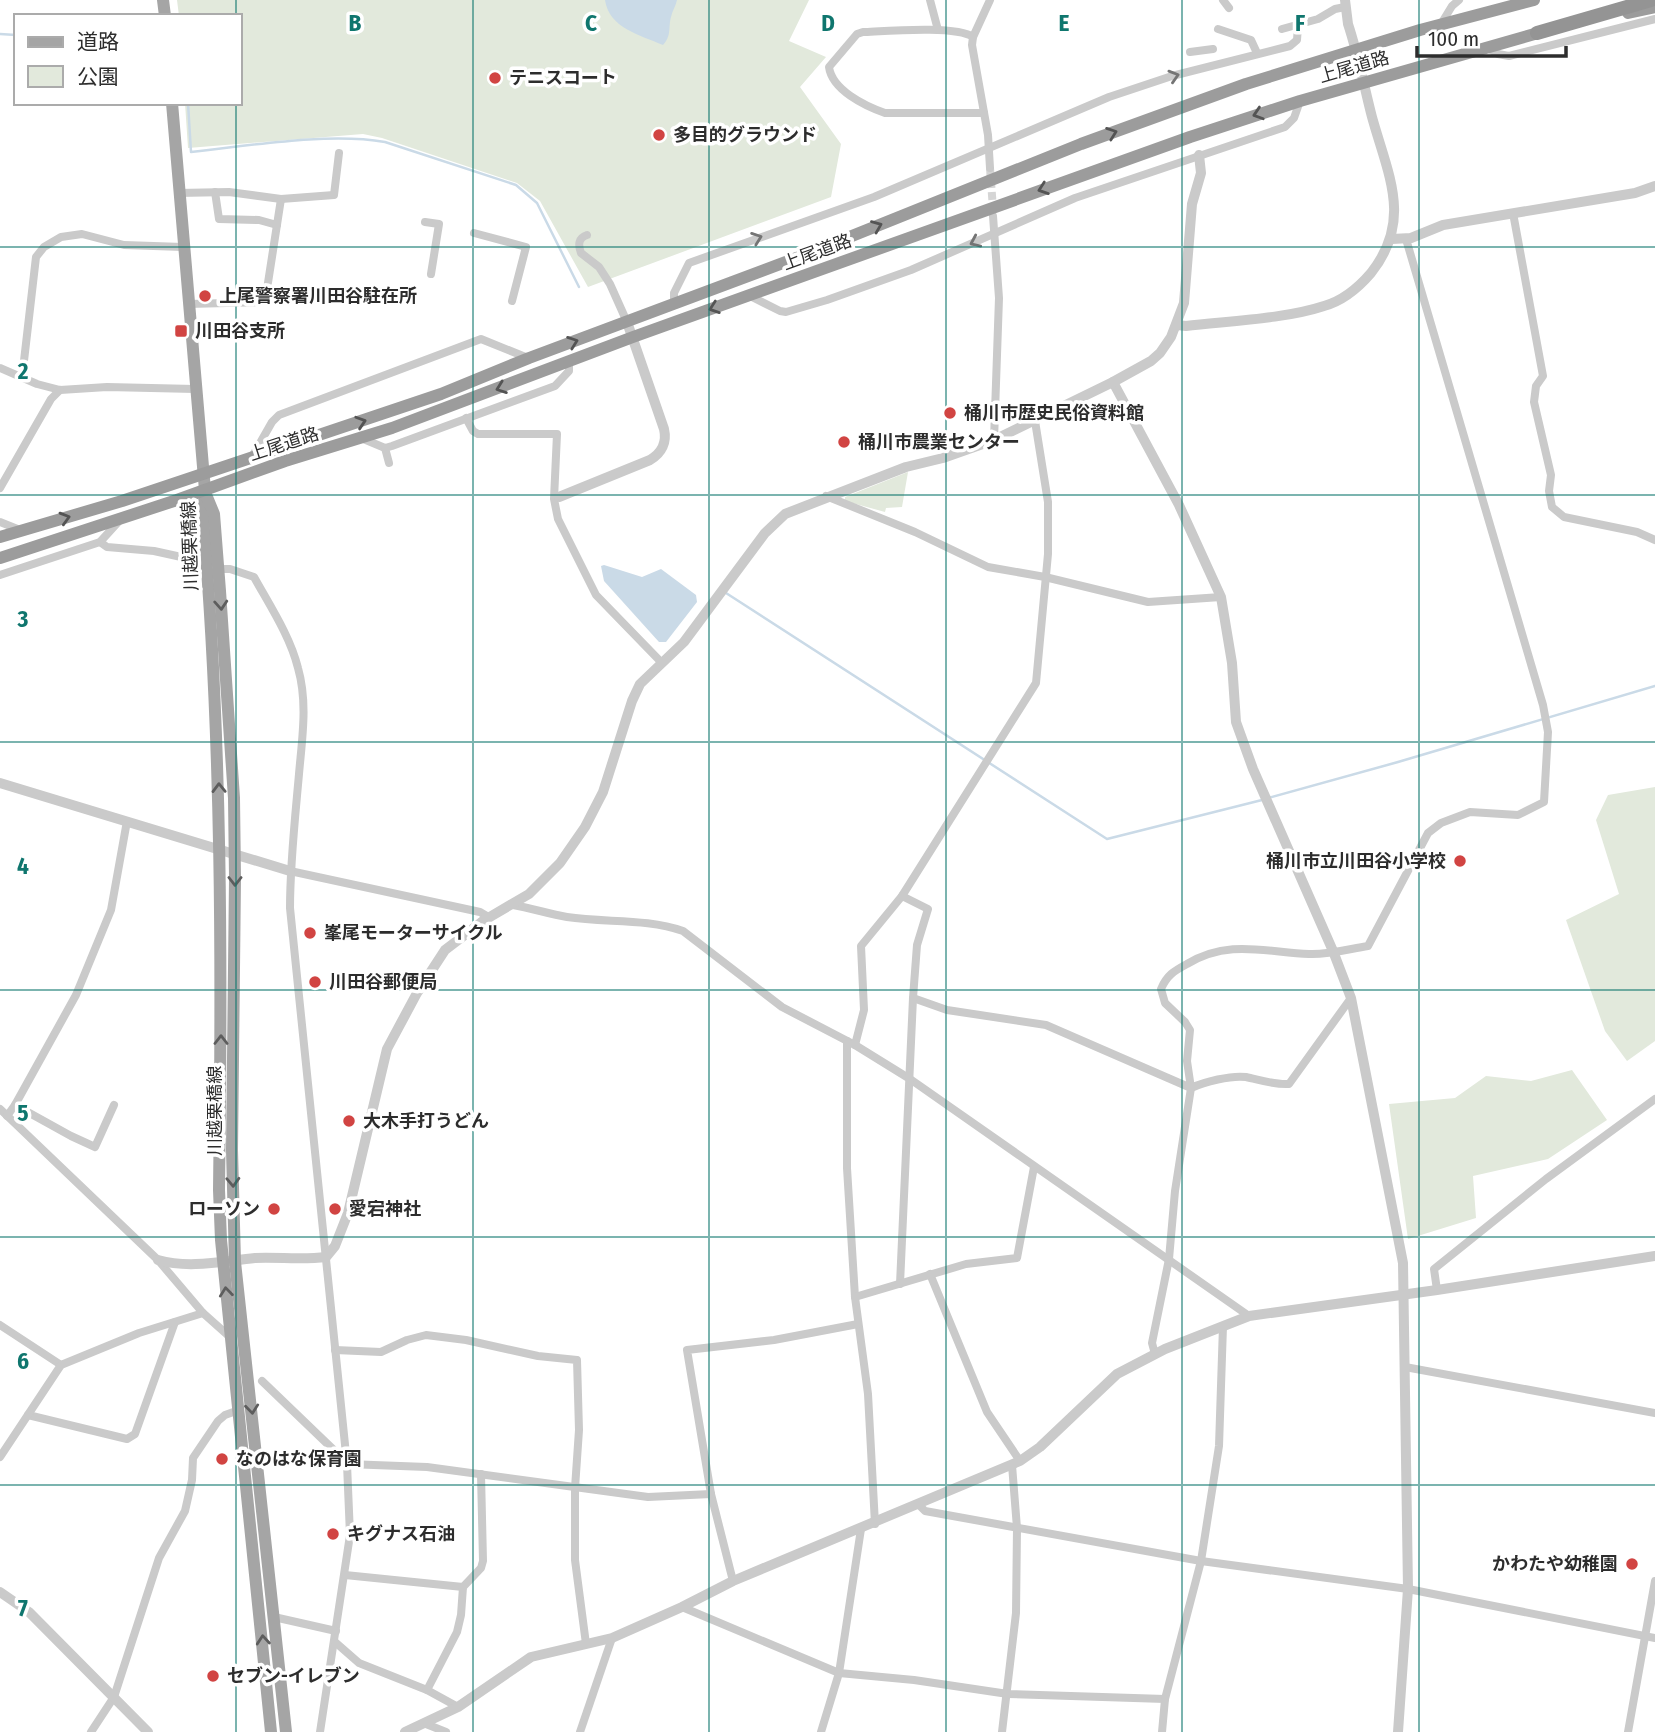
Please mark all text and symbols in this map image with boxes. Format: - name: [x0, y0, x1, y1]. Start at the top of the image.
- text: B: [349, 9, 362, 37]
- text: C: [585, 9, 597, 37]
- text: D: [821, 9, 835, 37]
- text: E: [1059, 9, 1070, 37]
- text: F: [1295, 9, 1305, 37]
- legend: [14, 14, 242, 105]
- scale bar: [1417, 14, 1566, 58]
- text: 100 m: [1428, 26, 1479, 52]
- text: 道路: [77, 29, 119, 55]
- street label: 上尾道路: [1316, 47, 1392, 87]
- text: 公園: [77, 64, 119, 90]
- place label: テニスコート: [509, 67, 617, 89]
- one-way arrow: [1167, 69, 1179, 84]
- marker: テニスコート: [487, 70, 503, 86]
- one-way arrow: [1253, 106, 1265, 121]
- place label: 多目的グラウンド: [673, 124, 817, 146]
- marker: 多目的グラウンド: [651, 127, 667, 143]
- one-way arrow: [1105, 127, 1117, 141]
- one-way arrow: [1038, 181, 1050, 195]
- one-way arrow: [871, 220, 883, 234]
- street label: 上尾道路: [779, 229, 855, 275]
- one-way arrow: [750, 233, 762, 247]
- one-way arrow: [970, 234, 982, 248]
- place label: 上尾警察署川田谷駐在所: [219, 285, 417, 307]
- marker: 上尾警察署川田谷駐在所: [197, 288, 213, 304]
- one-way arrow: [709, 300, 721, 314]
- place label: 川田谷支所: [195, 320, 285, 342]
- marker: 川田谷支所: [173, 323, 189, 339]
- one-way arrow: [567, 336, 579, 350]
- text: 2: [17, 357, 29, 385]
- one-way arrow: [496, 380, 508, 394]
- place label: 桶川市歴史民俗資料館: [964, 402, 1144, 424]
- marker: 桶川市歴史民俗資料館: [942, 405, 958, 421]
- one-way arrow: [354, 416, 366, 430]
- street label: 上尾道路: [246, 422, 322, 466]
- place label: 桶川市農業センター: [858, 431, 1020, 453]
- marker: 桶川市農業センター: [836, 434, 852, 450]
- street label: 川越栗橋線: [177, 501, 203, 591]
- one-way arrow: [59, 512, 71, 527]
- one-way arrow: [214, 600, 229, 611]
- text: 3: [17, 605, 29, 633]
- one-way arrow: [211, 782, 226, 793]
- place label: 桶川市立川田谷小学校: [1266, 850, 1446, 872]
- text: 4: [17, 852, 29, 880]
- marker: 桶川市立川田谷小学校: [1452, 853, 1468, 869]
- one-way arrow: [227, 877, 243, 887]
- place label: 峯尾モーターサイクル: [324, 922, 503, 944]
- marker: 峯尾モーターサイクル: [302, 925, 318, 941]
- place label: 川田谷郵便局: [329, 971, 437, 993]
- marker: 川田谷郵便局: [307, 974, 323, 990]
- one-way arrow: [213, 1034, 229, 1045]
- street label: 川越栗橋線: [204, 1066, 226, 1156]
- text: 5: [17, 1099, 29, 1127]
- place label: 大木手打うどん: [363, 1110, 489, 1132]
- marker: 大木手打うどん: [341, 1113, 357, 1129]
- one-way arrow: [226, 1177, 241, 1188]
- place label: ローソン: [188, 1198, 260, 1220]
- place label: 愛宕神社: [349, 1198, 421, 1220]
- marker: ローソン: [266, 1201, 282, 1217]
- marker: 愛宕神社: [327, 1201, 343, 1217]
- one-way arrow: [219, 1286, 234, 1297]
- text: 6: [17, 1347, 29, 1375]
- one-way arrow: [244, 1403, 259, 1415]
- place label: なのはな保育園: [236, 1448, 362, 1470]
- marker: なのはな保育園: [214, 1451, 230, 1467]
- place label: キグナス石油: [347, 1523, 455, 1545]
- marker: キグナス石油: [325, 1526, 341, 1542]
- place label: かわたや幼稚園: [1492, 1553, 1618, 1575]
- marker: かわたや幼稚園: [1624, 1556, 1640, 1572]
- text: 7: [18, 1594, 28, 1622]
- one-way arrow: [256, 1634, 271, 1645]
- place label: セブン-イレブン: [227, 1665, 360, 1687]
- marker: セブン-イレブン: [205, 1668, 221, 1684]

